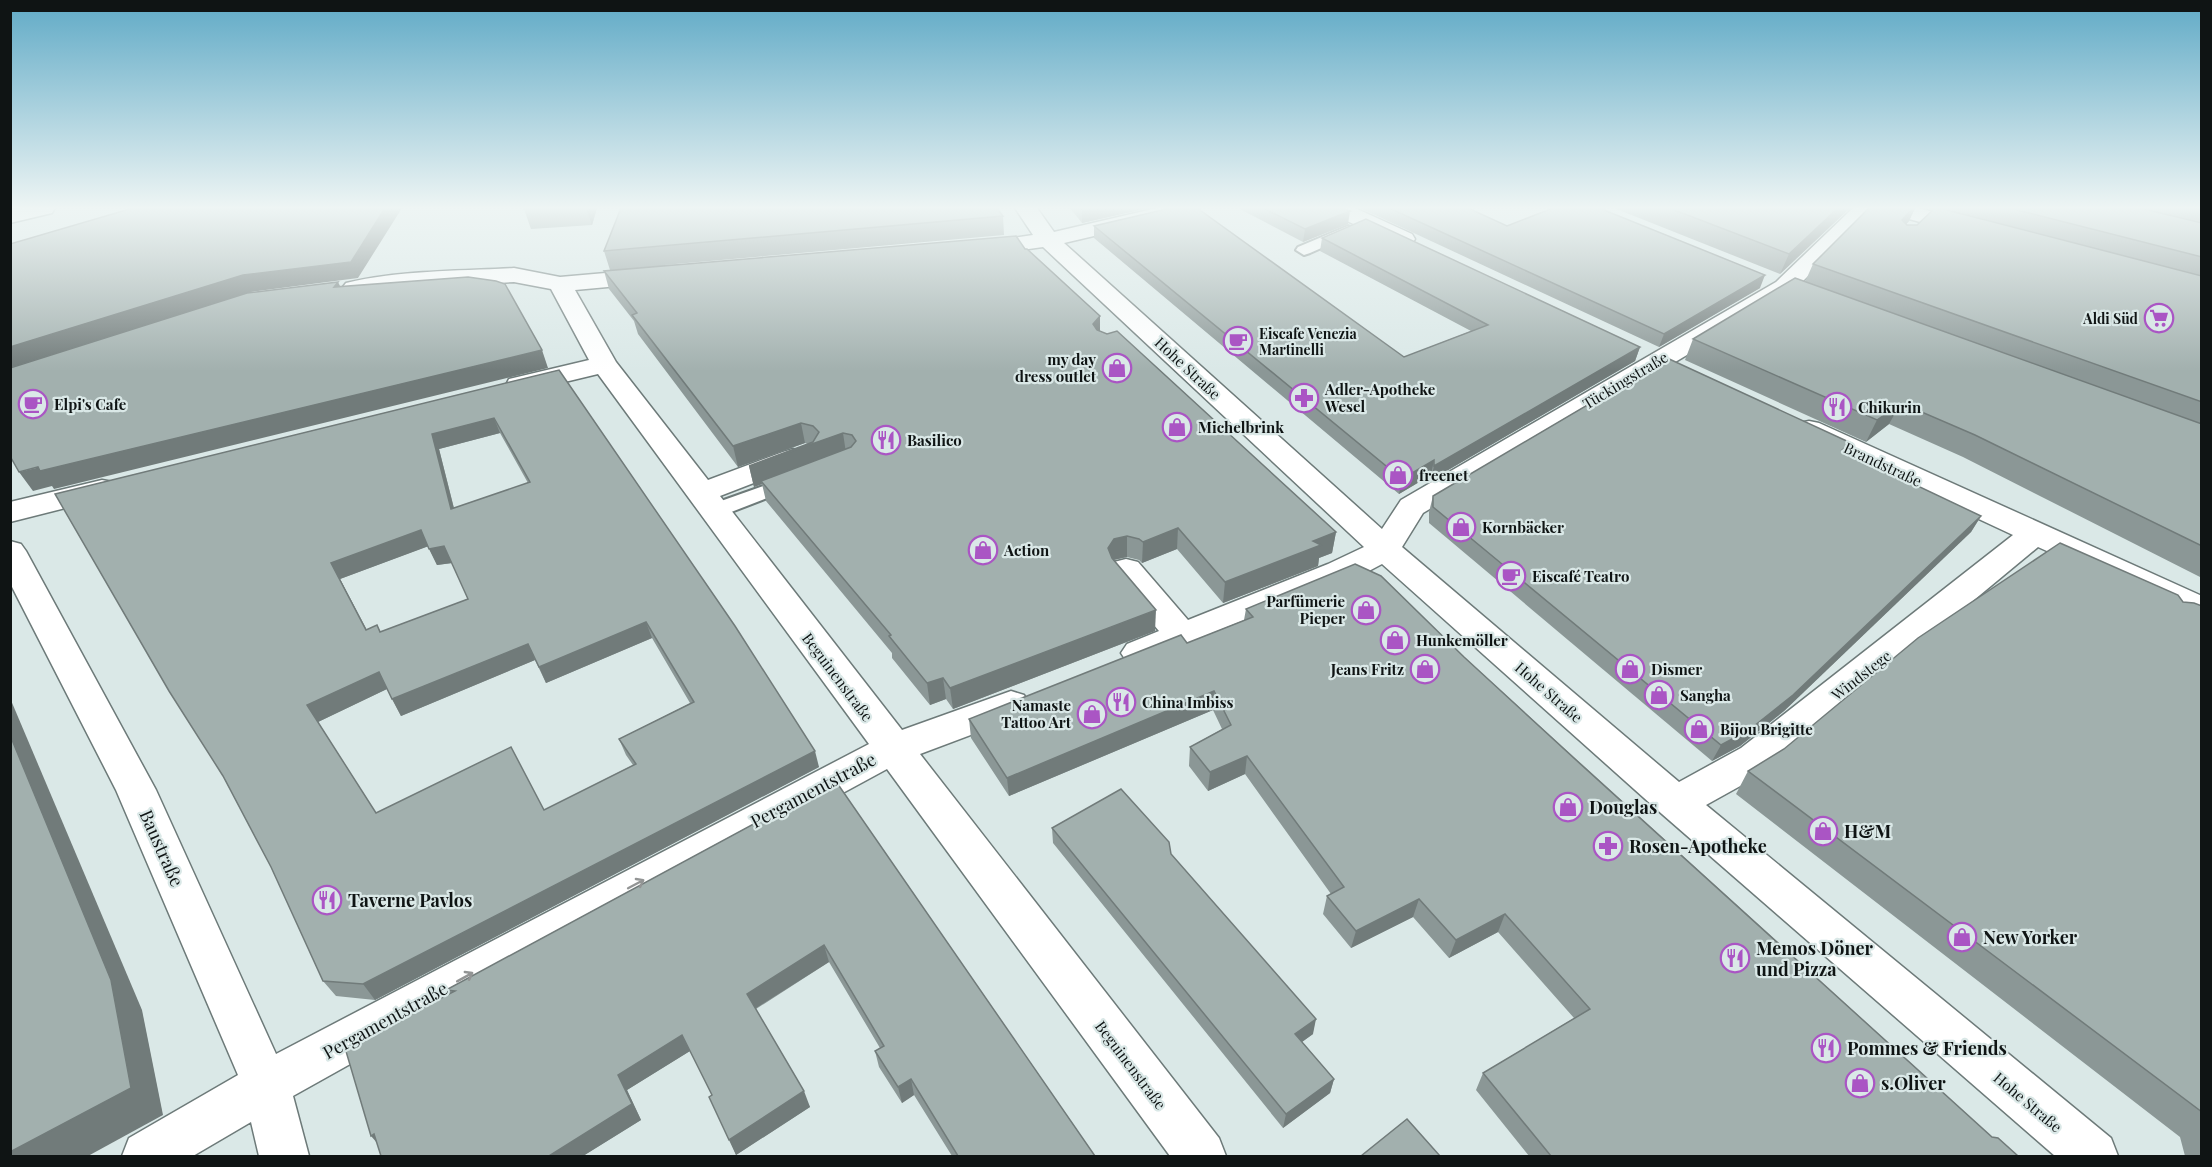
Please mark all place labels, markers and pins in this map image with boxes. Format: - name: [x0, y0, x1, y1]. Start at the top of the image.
- supermarket icon: Aldi Süd: [2143, 302, 2175, 334]
- place label: Aldi Süd: [2082, 309, 2139, 328]
- place label: Eiscafe Venezia Martinelli: [1259, 324, 1358, 359]
- cafe icon: Eiscafe Venezia Martinelli: [1222, 325, 1254, 357]
- place label: my day dress outlet: [1015, 349, 1097, 386]
- shop icon: my day dress outlet: [1101, 352, 1133, 384]
- place label: Adler-Apotheke Wesel: [1324, 379, 1436, 416]
- pharmacy icon: Adler-Apotheke Wesel: [1288, 382, 1320, 414]
- cafe icon: Elpi's Cafe: [17, 388, 49, 420]
- restaurant icon: Chikurin: [1821, 391, 1853, 423]
- place label: Elpi's Cafe: [54, 394, 127, 414]
- place label: Chikurin: [1858, 397, 1922, 417]
- shop icon: Michelbrink: [1161, 411, 1193, 443]
- place label: Michelbrink: [1198, 417, 1284, 437]
- restaurant icon: Basilico: [870, 424, 902, 456]
- place label: Basilico: [907, 430, 962, 450]
- shop icon: freenet: [1382, 459, 1414, 491]
- place label: freenet: [1419, 465, 1469, 485]
- shop icon: Kornbäcker: [1445, 511, 1477, 543]
- place label: Kornbäcker: [1482, 517, 1564, 537]
- shop icon: Action: [967, 534, 999, 566]
- place label: Action: [1003, 540, 1050, 560]
- cafe icon: Eiscafé Teatro: [1495, 560, 1527, 592]
- place label: Eiscafé Teatro: [1532, 566, 1629, 586]
- place label: Parfümerie Pieper: [1266, 591, 1345, 628]
- shop icon: Parfümerie Pieper: [1350, 594, 1382, 626]
- shop icon: Hunkemöller: [1379, 624, 1411, 656]
- place label: Hunkemöller: [1416, 630, 1508, 650]
- shop icon: Jeans Fritz: [1409, 653, 1441, 685]
- shop icon: Dismer: [1614, 653, 1646, 685]
- place label: Jeans Fritz: [1330, 659, 1404, 679]
- place label: Dismer: [1651, 659, 1702, 679]
- shop icon: Sangha: [1643, 679, 1675, 711]
- place label: Sangha: [1680, 685, 1731, 705]
- restaurant icon: China Imbiss: [1105, 686, 1137, 718]
- place label: China Imbiss: [1142, 692, 1233, 712]
- place label: Namaste Tattoo Art: [1001, 695, 1072, 732]
- shop icon: Namaste Tattoo Art: [1076, 698, 1108, 730]
- shop icon: Bijou Brigitte: [1683, 713, 1715, 745]
- place label: Bijou Brigitte: [1720, 719, 1813, 739]
- shop icon: Douglas: [1552, 791, 1584, 823]
- place label: Douglas: [1589, 795, 1657, 819]
- shop icon: H&M: [1807, 815, 1839, 847]
- place label: H&M: [1844, 819, 1892, 843]
- pharmacy icon: Rosen-Apotheke: [1592, 830, 1624, 862]
- place label: Rosen-Apotheke: [1629, 834, 1767, 858]
- restaurant icon: Taverne Pavlos: [311, 884, 343, 916]
- place label: Taverne Pavlos: [348, 888, 472, 912]
- shop icon: New Yorker: [1946, 921, 1978, 953]
- place label: New Yorker: [1983, 925, 2078, 949]
- place label: Memos Döner und Pizza: [1756, 936, 1873, 981]
- restaurant icon: Memos Döner und Pizza: [1719, 942, 1751, 974]
- restaurant icon: Pommes & Friends: [1810, 1032, 1842, 1064]
- place label: Pommes & Friends: [1847, 1036, 2007, 1060]
- shop icon: s.Oliver: [1844, 1067, 1876, 1099]
- place label: s.Oliver: [1881, 1071, 1946, 1095]

